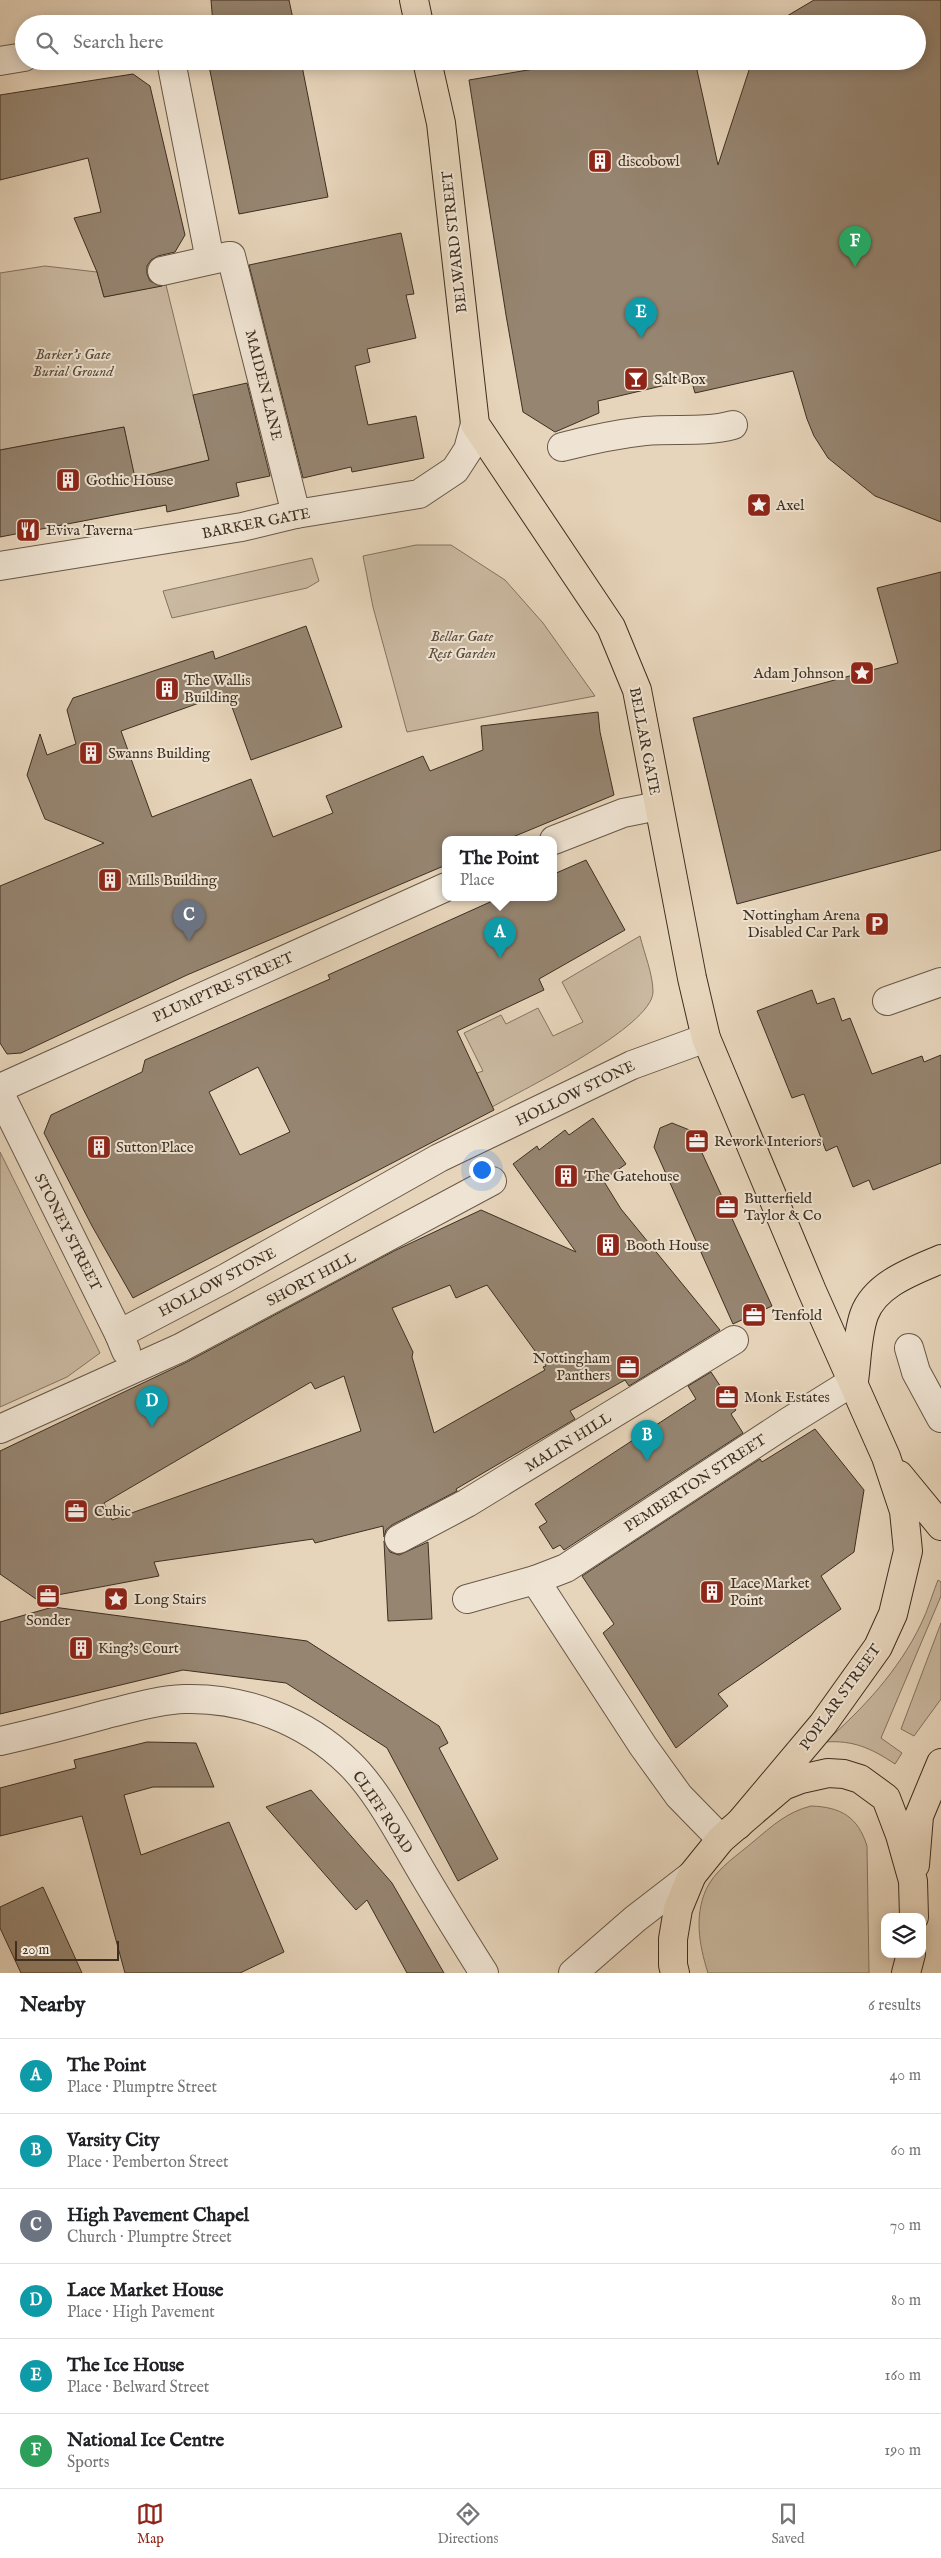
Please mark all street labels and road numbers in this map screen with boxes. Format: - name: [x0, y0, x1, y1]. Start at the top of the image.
- street label: BELWARD STREET: [438, 170, 471, 314]
- street label: MAIDEN LANE: [241, 328, 286, 442]
- street label: BARKER GATE: [200, 504, 312, 543]
- street label: BELLAR GATE: [625, 686, 664, 797]
- street label: PLUMPTRE STREET: [150, 948, 297, 1027]
- street label: HOLLOW STONE: [512, 1056, 638, 1131]
- street label: STONEY STREET: [30, 1170, 105, 1294]
- street label: HOLLOW STONE: [155, 1243, 279, 1321]
- street label: SHORT HILL: [263, 1248, 360, 1311]
- street label: MALIN HILL: [522, 1408, 615, 1477]
- street label: PEMBERTON STREET: [621, 1430, 769, 1536]
- street label: POPLAR STREET: [795, 1640, 885, 1754]
- street label: CLIFF ROAD: [348, 1767, 417, 1857]

